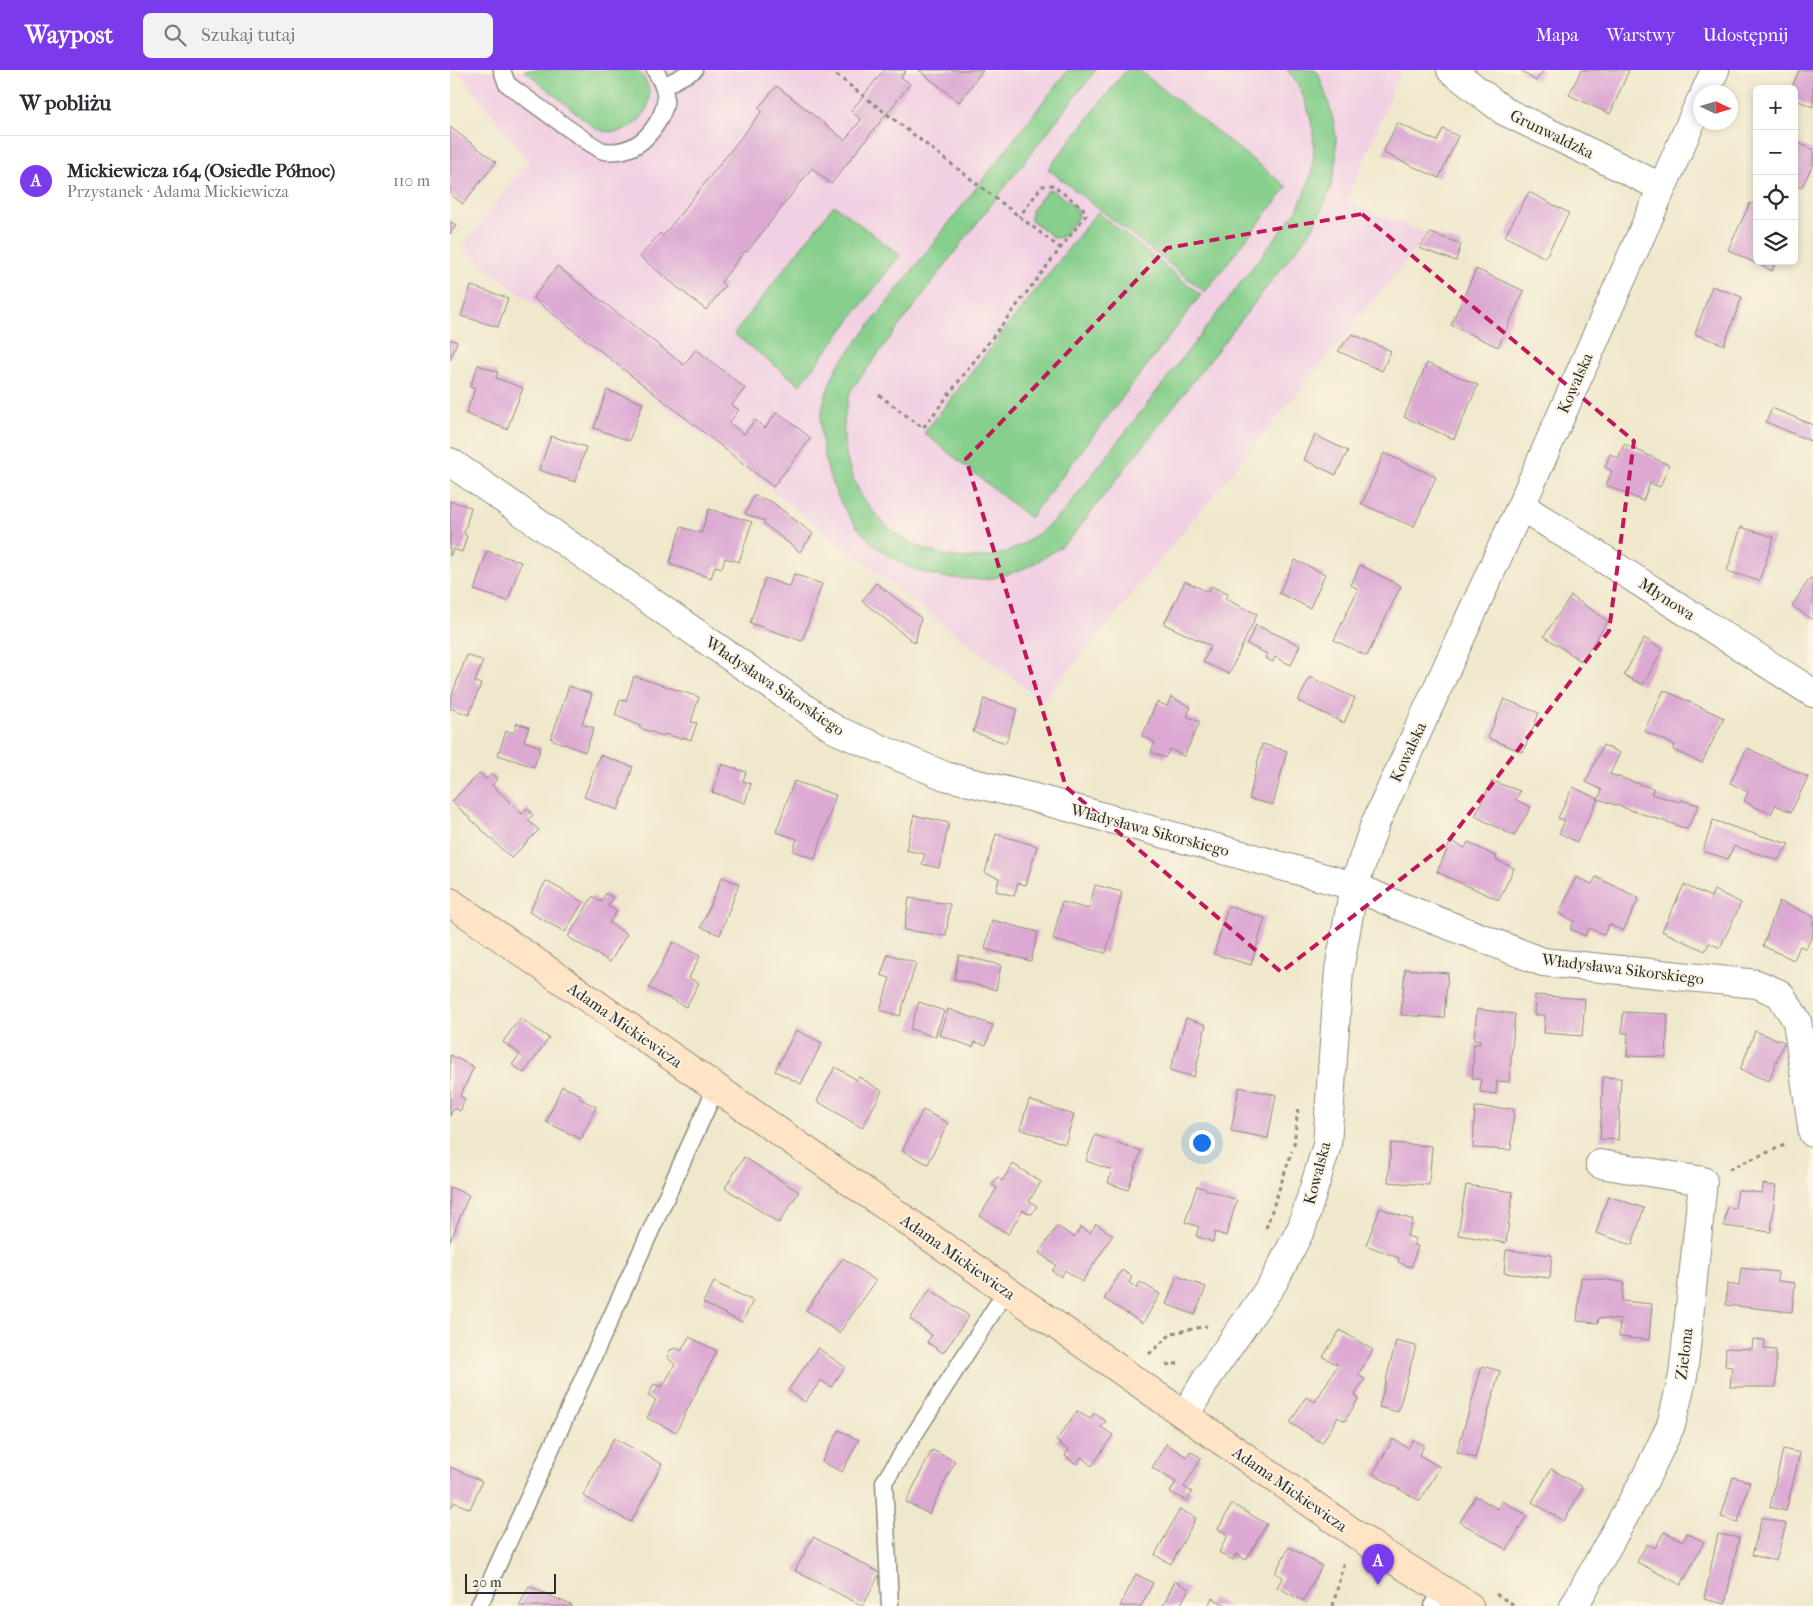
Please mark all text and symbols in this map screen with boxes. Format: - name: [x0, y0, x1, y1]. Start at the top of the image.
- search box: [143, 13, 493, 58]
- text: Waypost: [25, 21, 113, 49]
- icon: search: [161, 21, 189, 49]
- text: Szukaj tutaj: [201, 24, 295, 46]
- text: Mapa: [1536, 25, 1579, 46]
- text: Warstwy: [1607, 25, 1675, 46]
- text: Udostępnij: [1703, 25, 1788, 46]
- north arrow: [1693, 85, 1738, 130]
- map controls: [1753, 85, 1798, 265]
- button: +: [1753, 85, 1798, 130]
- text: W pobliżu: [20, 91, 111, 115]
- street label: Grunwaldzka: [1507, 106, 1598, 163]
- button: −: [1753, 130, 1798, 175]
- text: Mickiewicza 164 (Osiedle Północ): [67, 160, 335, 182]
- text: A: [31, 171, 41, 190]
- text: 110 m: [393, 171, 430, 190]
- button: locate: [1753, 175, 1798, 220]
- text: Przystanek · Adama Mickiewicza: [67, 182, 289, 201]
- button: layers: [1753, 220, 1798, 265]
- street label: Kowalska: [1553, 349, 1597, 416]
- street label: Młynowa: [1635, 574, 1699, 625]
- street label: Władysława Sikorskiego: [701, 632, 848, 740]
- street label: Kowalska: [1386, 718, 1430, 785]
- street label: Władysława Sikorskiego: [1068, 799, 1231, 860]
- street label: Władysława Sikorskiego: [1540, 949, 1705, 988]
- street label: Adama Mickiewicza: [563, 978, 686, 1072]
- your location: [1189, 1130, 1215, 1156]
- street label: Kowalska: [1300, 1139, 1335, 1206]
- street label: Adama Mickiewicza: [896, 1210, 1019, 1304]
- street label: Zielona: [1671, 1326, 1697, 1381]
- street label: Adama Mickiewicza: [1228, 1442, 1351, 1536]
- pin: A: [1362, 1544, 1394, 1585]
- scale bar: [465, 1571, 556, 1594]
- text: 20 m: [472, 1574, 502, 1591]

